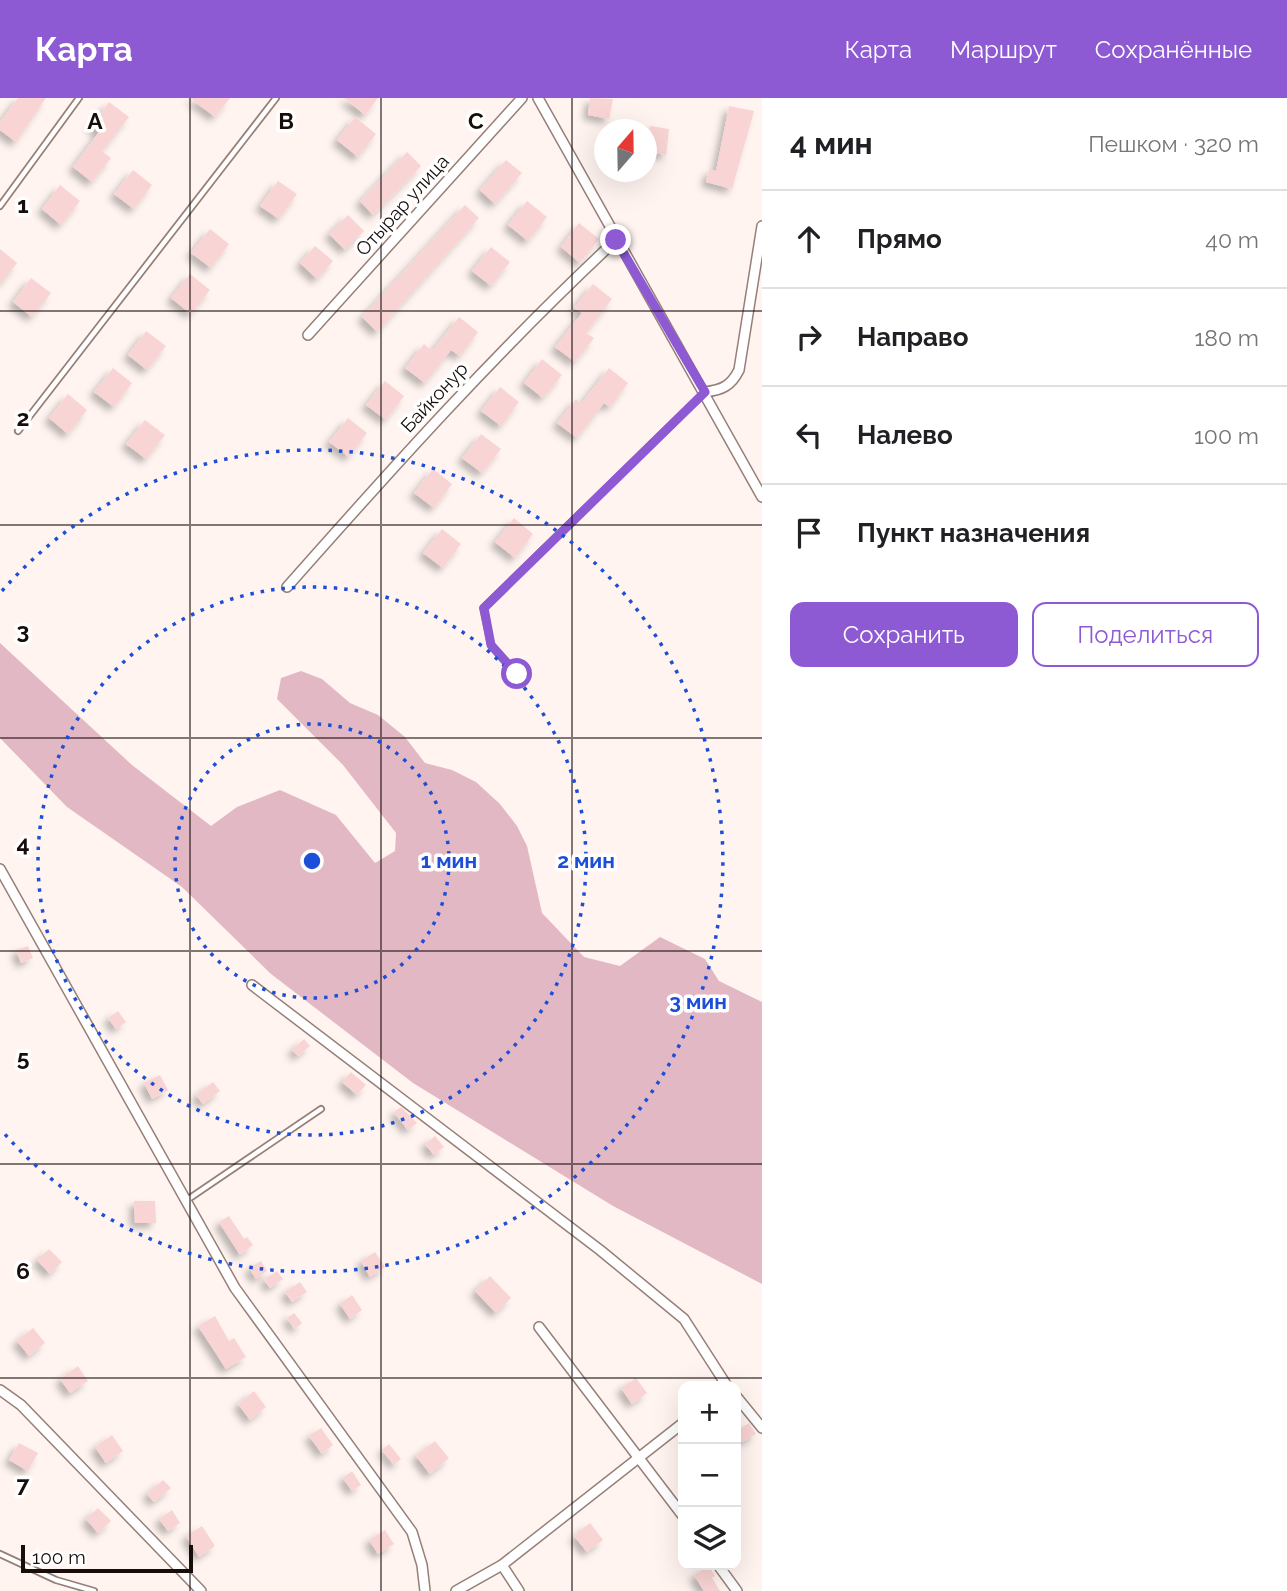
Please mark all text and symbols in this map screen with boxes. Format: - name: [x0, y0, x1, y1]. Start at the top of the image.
- text: Карта: [35, 30, 133, 69]
- text: Карта: [844, 35, 912, 64]
- text: Маршрут: [950, 35, 1057, 64]
- text: Сохранённые: [1095, 35, 1252, 64]
- text: A: [87, 107, 103, 134]
- text: B: [278, 107, 294, 134]
- text: C: [468, 107, 484, 134]
- north arrow: [594, 119, 657, 182]
- text: 4 мин: [790, 126, 873, 161]
- text: Пешком · 320 m: [1088, 130, 1259, 157]
- street label: Отырар улица: [351, 150, 453, 260]
- text: 1: [17, 191, 29, 218]
- icon: ahead: [790, 220, 828, 258]
- route end: [600, 224, 631, 255]
- text: Прямо: [857, 224, 942, 254]
- text: 40 m: [1205, 226, 1259, 253]
- icon: right: [790, 318, 828, 356]
- text: Направо: [857, 322, 968, 352]
- text: 180 m: [1194, 324, 1259, 351]
- street label: Байконур: [396, 357, 472, 437]
- text: 2: [17, 404, 29, 431]
- icon: left: [790, 416, 828, 454]
- text: Налево: [857, 420, 953, 450]
- text: 100 m: [1194, 422, 1259, 449]
- icon: arrive: [790, 514, 828, 552]
- text: Пункт назначения: [857, 518, 1090, 548]
- button: Сохранить: [790, 602, 1018, 667]
- button: Поделиться: [1032, 602, 1259, 667]
- text: 3: [17, 617, 29, 644]
- route start: [501, 658, 532, 689]
- text: 4: [16, 830, 30, 857]
- text: 1 мин: [421, 848, 477, 873]
- text: 2 мин: [557, 848, 615, 873]
- centre of rings: [300, 849, 324, 873]
- text: 3 мин: [669, 989, 727, 1014]
- text: 5: [17, 1044, 30, 1071]
- text: 6: [16, 1257, 30, 1284]
- map controls: [678, 1381, 741, 1570]
- button: +: [678, 1381, 741, 1444]
- button: −: [678, 1444, 741, 1507]
- text: 7: [17, 1470, 30, 1497]
- button: layers: [678, 1507, 741, 1570]
- scale bar: [21, 1542, 192, 1574]
- text: 100 m: [32, 1546, 86, 1568]

